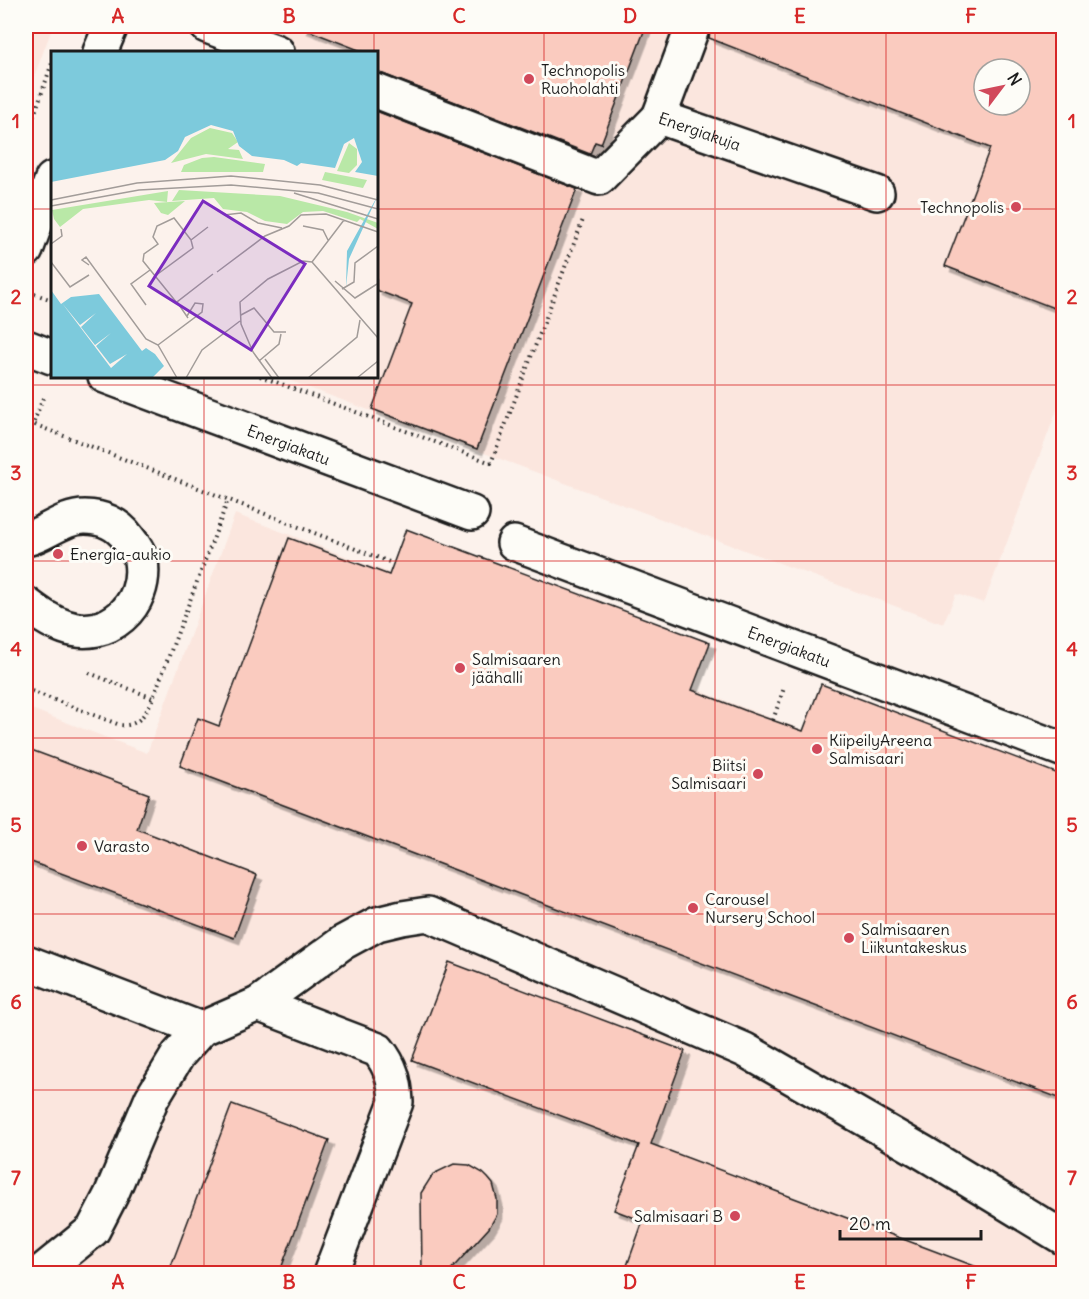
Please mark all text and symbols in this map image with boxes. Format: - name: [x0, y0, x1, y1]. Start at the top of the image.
- text: A: [112, 3, 125, 28]
- text: B: [282, 3, 296, 28]
- text: C: [452, 3, 466, 28]
- text: D: [623, 3, 637, 28]
- text: E: [794, 3, 806, 28]
- text: F: [965, 3, 977, 28]
- inset map: [51, 51, 378, 378]
- north arrow: [972, 57, 1032, 117]
- place label: Technopolis Ruoholahti: [541, 60, 625, 98]
- text: N: [1003, 69, 1026, 89]
- marker: Technopolis Ruoholahti: [522, 72, 536, 86]
- text: 1: [12, 108, 20, 133]
- street label: Energiakuja: [656, 108, 743, 155]
- text: 1: [1068, 108, 1076, 133]
- place label: Technopolis: [920, 197, 1004, 217]
- marker: Technopolis: [1009, 200, 1023, 214]
- text: 2: [11, 284, 22, 309]
- text: 2: [1067, 284, 1078, 309]
- street label: Energiakatu: [244, 420, 333, 469]
- text: 3: [10, 460, 22, 485]
- text: 3: [1066, 460, 1078, 485]
- place label: Energia-aukio: [70, 544, 171, 564]
- marker: Energia-aukio: [51, 547, 65, 561]
- street label: Energiakatu: [745, 622, 833, 671]
- text: 4: [10, 636, 22, 661]
- text: 4: [1066, 636, 1078, 661]
- place label: Salmisaaren jäähalli: [471, 649, 561, 687]
- marker: Salmisaaren jäähalli: [453, 661, 467, 675]
- place label: KiipeilyAreena Salmisaari: [829, 730, 932, 768]
- marker: KiipeilyAreena Salmisaari: [810, 742, 824, 756]
- place label: Biitsi Salmisaari: [671, 755, 746, 793]
- marker: Biitsi Salmisaari: [751, 767, 765, 781]
- text: 5: [10, 812, 22, 837]
- text: 5: [1066, 812, 1078, 837]
- place label: Varasto: [94, 836, 150, 856]
- marker: Varasto: [75, 839, 89, 853]
- place label: Carousel Nursery School: [705, 889, 815, 927]
- marker: Carousel Nursery School: [686, 901, 700, 915]
- place label: Salmisaaren Liikuntakeskus: [861, 919, 967, 957]
- marker: Salmisaaren Liikuntakeskus: [842, 931, 856, 945]
- text: 6: [10, 989, 22, 1014]
- text: 6: [1066, 989, 1078, 1014]
- text: 7: [11, 1165, 21, 1190]
- text: 7: [1067, 1165, 1077, 1190]
- scale bar: [840, 1203, 981, 1241]
- place label: Salmisaari B: [634, 1206, 723, 1226]
- marker: Salmisaari B: [728, 1209, 742, 1223]
- text: 20 m: [849, 1212, 891, 1235]
- text: A: [112, 1269, 125, 1294]
- text: B: [282, 1269, 296, 1294]
- text: C: [452, 1269, 466, 1294]
- text: D: [623, 1269, 637, 1294]
- text: E: [794, 1269, 806, 1294]
- text: F: [965, 1269, 977, 1294]

